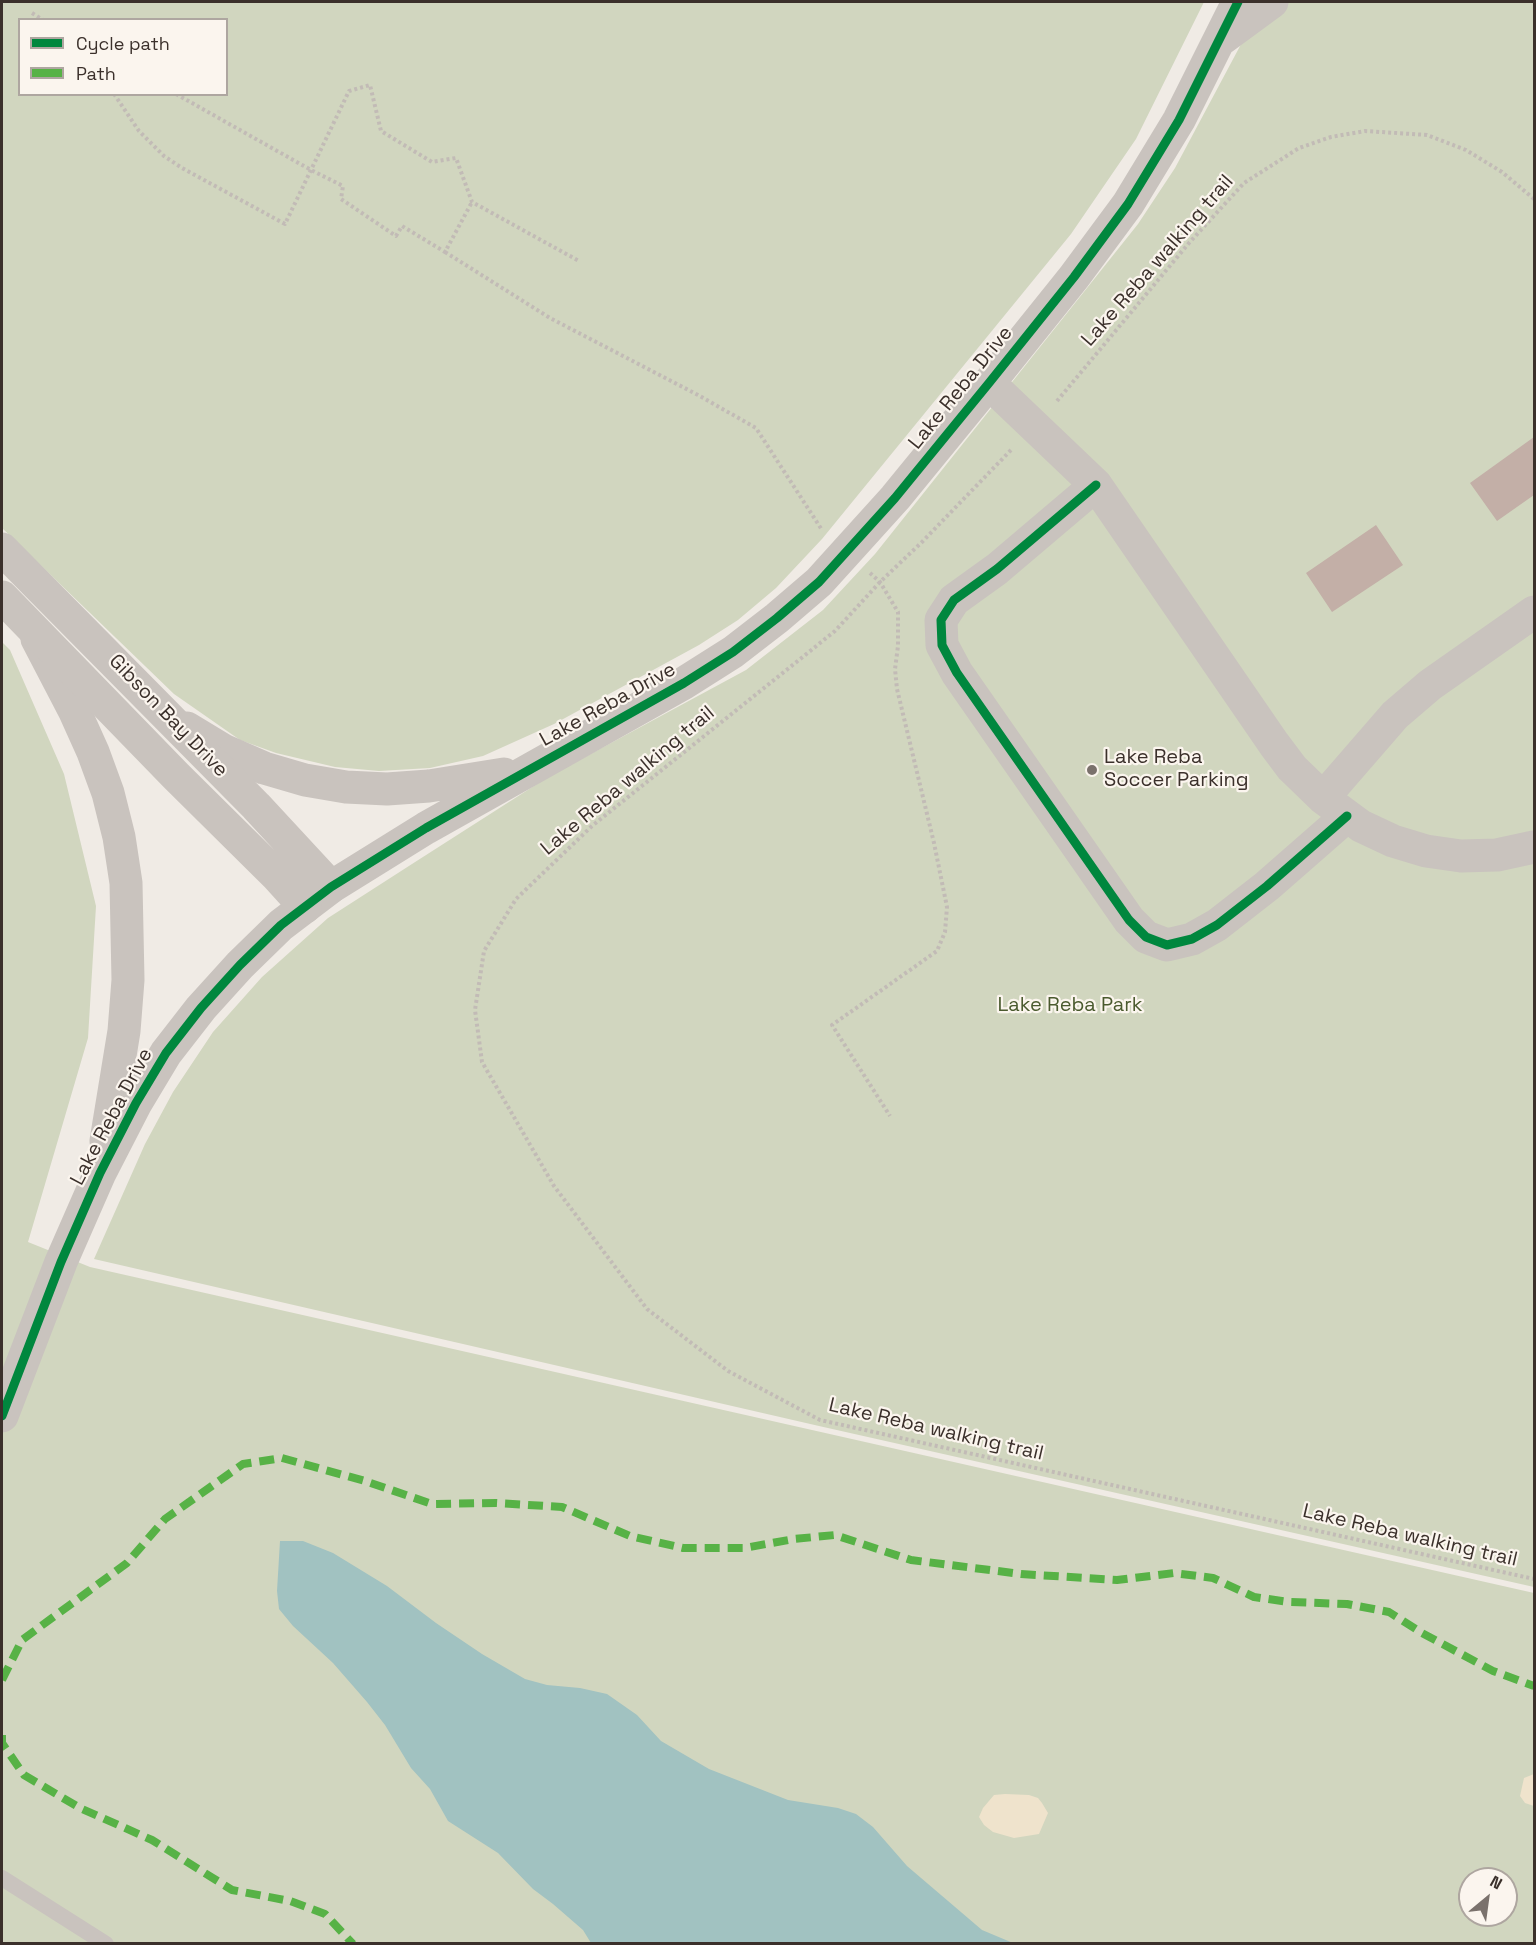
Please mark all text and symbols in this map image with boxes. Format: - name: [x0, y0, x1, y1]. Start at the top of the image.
- legend: [18, 18, 228, 96]
- text: Cycle path: [76, 32, 170, 55]
- text: Path: [76, 62, 116, 85]
- street label: Lake Reba walking trail: [1077, 170, 1239, 352]
- street label: Lake Reba Drive: [904, 322, 1018, 454]
- street label: Gibson Bay Drive: [103, 650, 233, 782]
- street label: Lake Reba Drive: [536, 658, 680, 752]
- street label: Lake Reba walking trail: [536, 701, 720, 861]
- place label: Lake Reba Soccer Parking: [1104, 746, 1249, 793]
- marker: Lake Reba Soccer Parking: [1085, 763, 1099, 777]
- park label: Lake Reba Park: [997, 994, 1143, 1018]
- street label: Lake Reba Drive: [66, 1044, 158, 1190]
- street label: Lake Reba walking trail: [826, 1394, 1046, 1466]
- street label: Lake Reba walking trail: [1300, 1500, 1520, 1572]
- north arrow: [1458, 1867, 1518, 1927]
- text: N: [1486, 1871, 1506, 1894]

